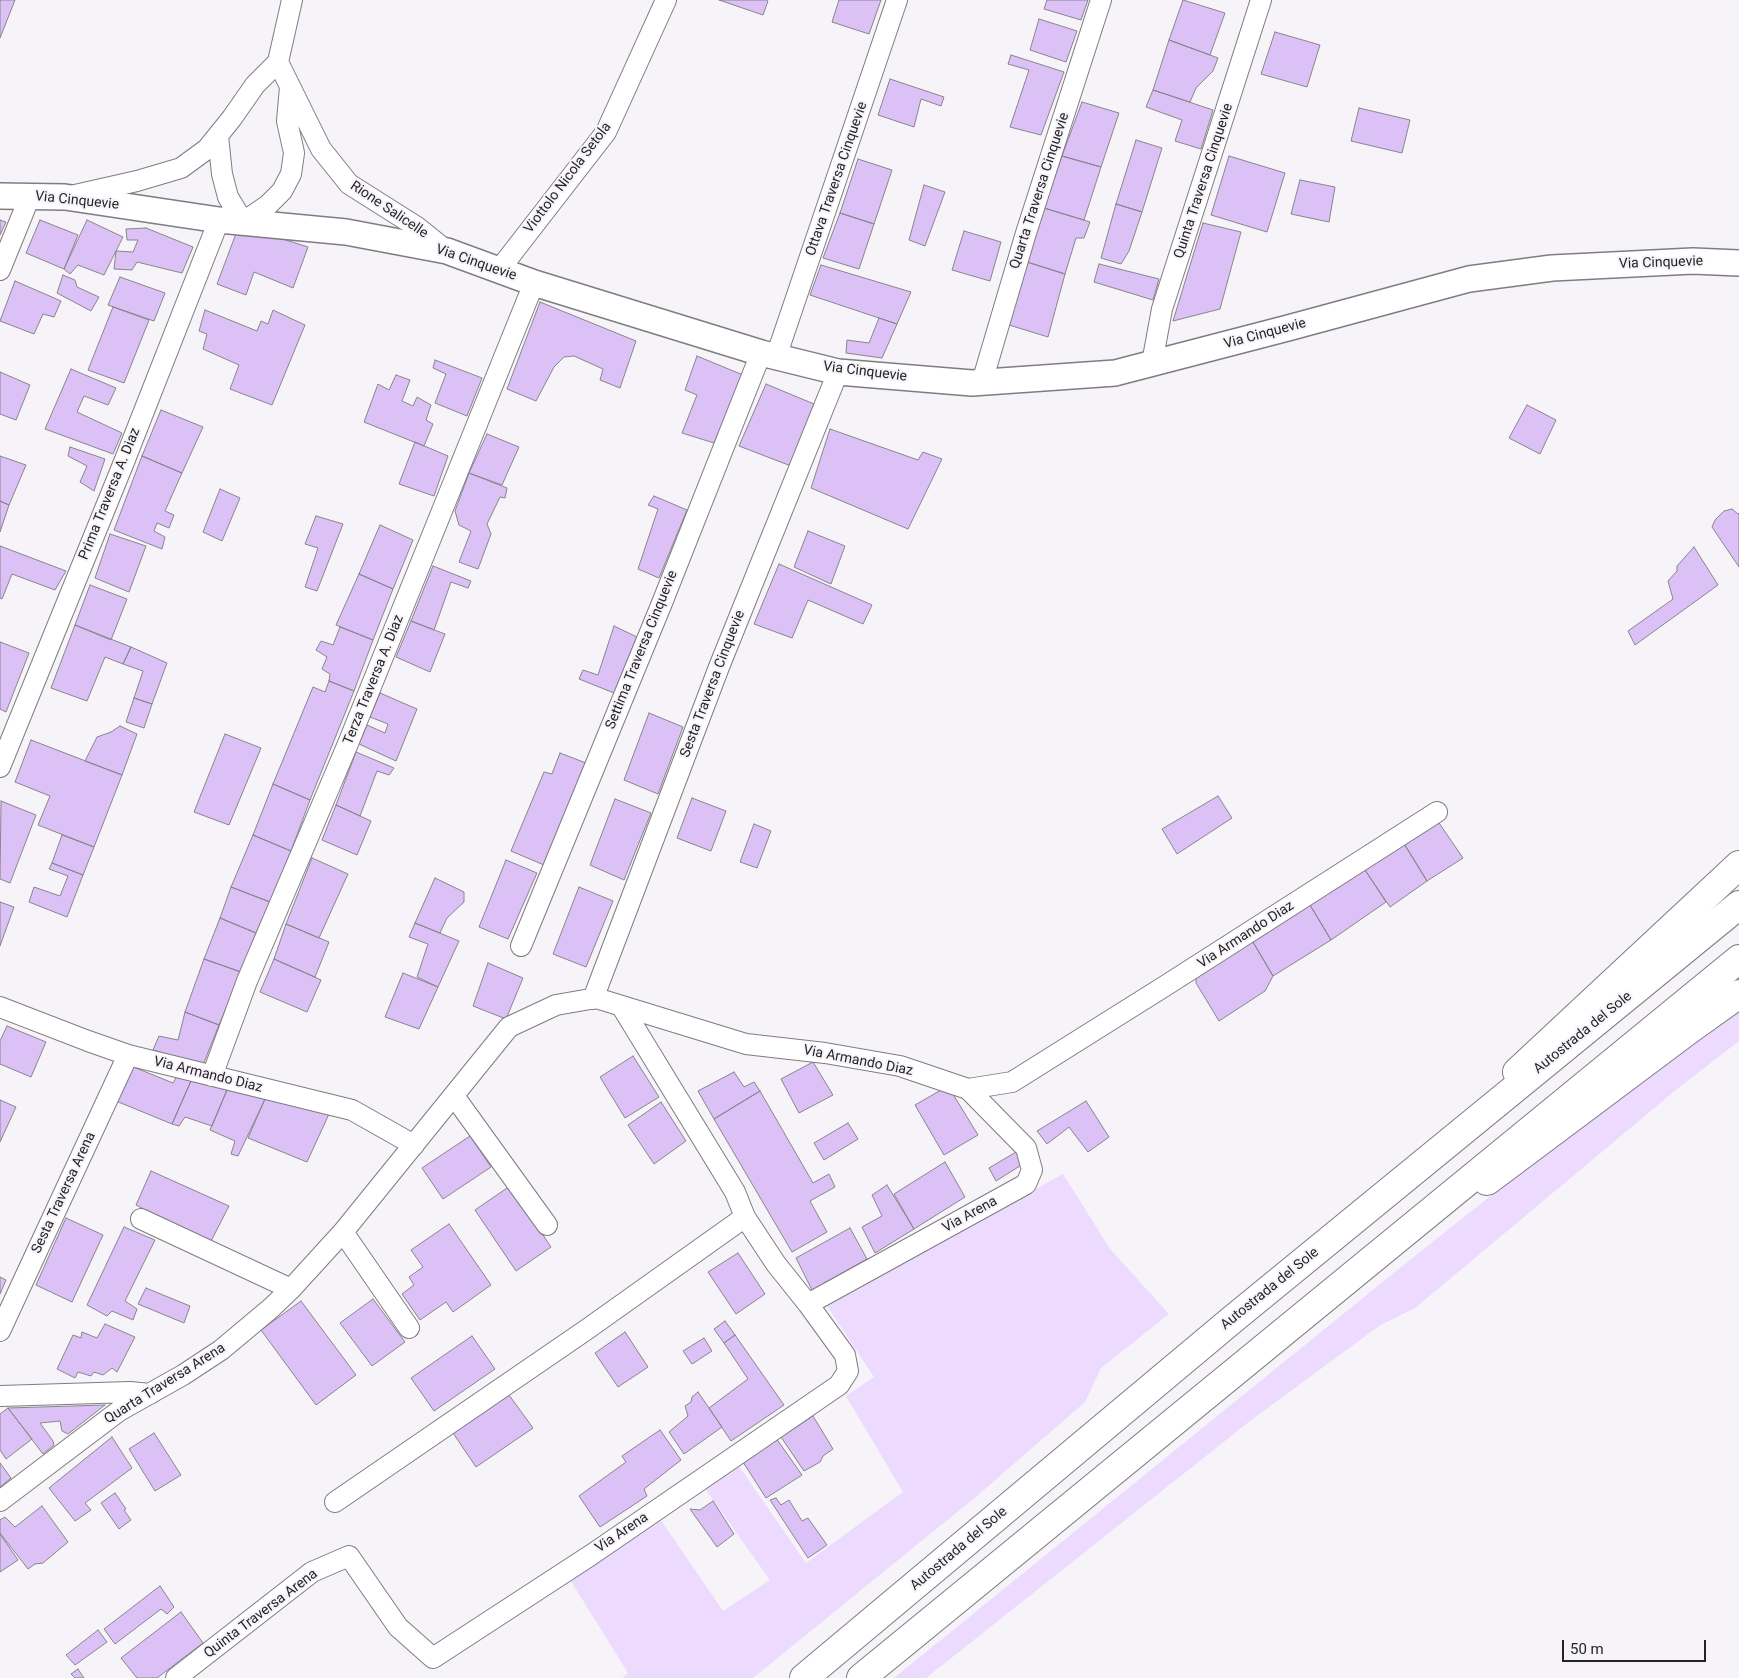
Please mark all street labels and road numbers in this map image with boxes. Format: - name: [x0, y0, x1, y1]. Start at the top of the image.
- street label: Ottava Traversa Cinquevie: [803, 100, 871, 258]
- street label: Quinta Traversa Cinquevie: [1171, 101, 1237, 261]
- street label: Quarta Traversa Cinquevie: [1007, 111, 1073, 271]
- street label: Viottolo Nicola Setola: [521, 119, 615, 237]
- street label: Rione Salicelle: [347, 178, 431, 242]
- street label: Via Cinquevie: [34, 188, 120, 214]
- street label: Via Cinquevie: [433, 241, 519, 285]
- street label: Via Cinquevie: [1619, 253, 1703, 273]
- street label: Via Cinquevie: [1222, 315, 1308, 353]
- street label: Via Cinquevie: [822, 359, 908, 385]
- street label: Prima Traversa A. Diaz: [76, 426, 144, 562]
- street label: Settima Traversa Cinquevie: [602, 568, 682, 732]
- street label: Sesta Traversa Cinquevie: [677, 608, 749, 760]
- street label: Terza Traversa A. Diaz: [340, 613, 408, 747]
- street label: Via Armando Diaz: [1195, 898, 1297, 972]
- street label: Autostrada del Sole: [1531, 988, 1635, 1078]
- street label: Via Armando Diaz: [802, 1042, 914, 1080]
- street label: Via Armando Diaz: [152, 1053, 264, 1097]
- street label: Sesta Traversa Arena: [28, 1130, 100, 1256]
- street label: Via Arena: [940, 1193, 1000, 1237]
- street label: Autostrada del Sole: [1218, 1244, 1322, 1334]
- street label: Quarta Traversa Arena: [102, 1340, 228, 1428]
- street label: Autostrada del Sole: [907, 1504, 1011, 1594]
- street label: Via Arena: [592, 1509, 652, 1557]
- street label: Quinta Traversa Arena: [201, 1566, 321, 1662]

